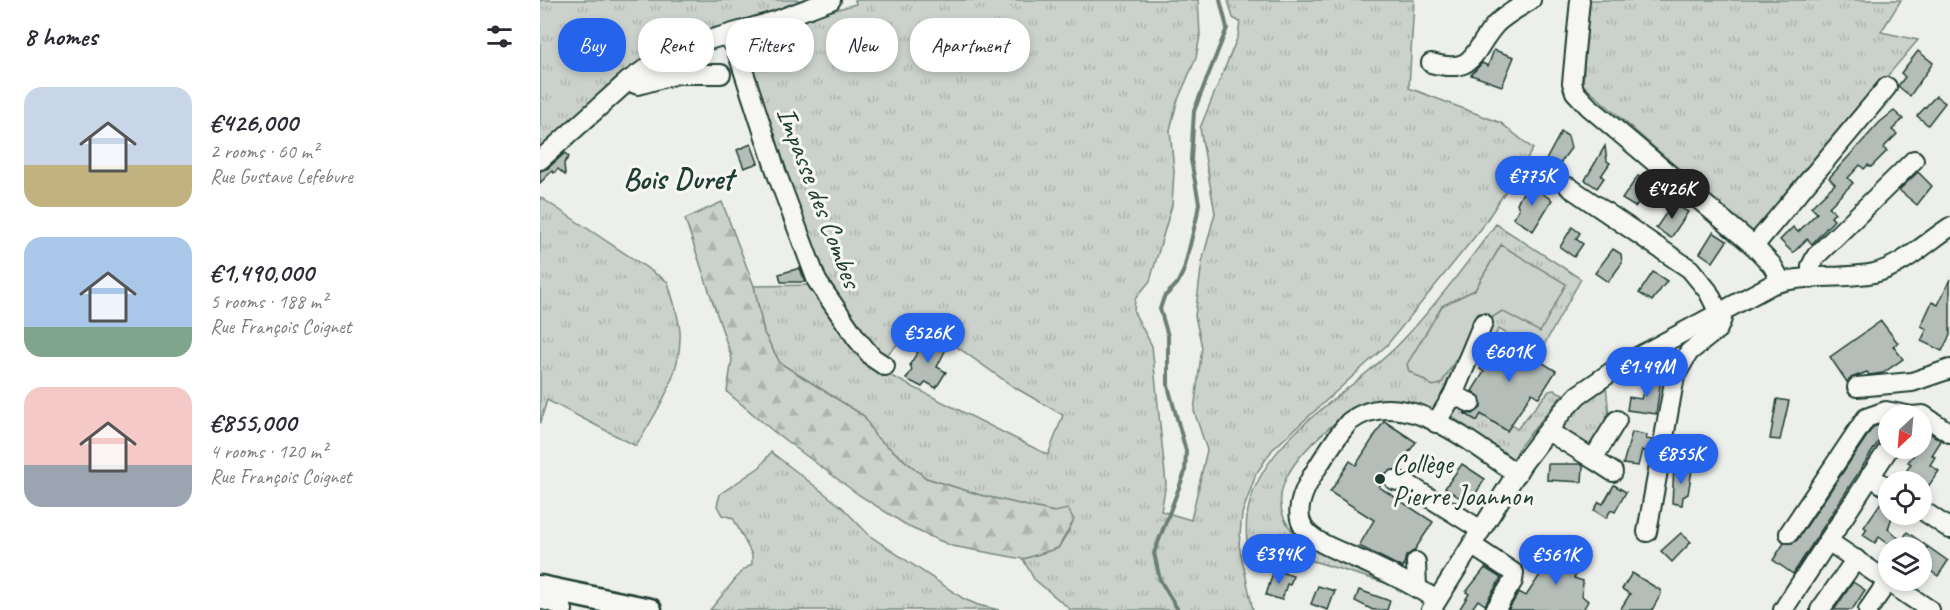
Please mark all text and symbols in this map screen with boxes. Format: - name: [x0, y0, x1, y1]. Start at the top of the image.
- chip: Buy: [558, 18, 626, 72]
- chip: Rent: [638, 18, 714, 72]
- chip: Filters: [726, 18, 814, 72]
- chip: New: [826, 18, 898, 72]
- chip: Apartment: [910, 18, 1030, 72]
- text: 8 homes: [24, 20, 97, 53]
- icon: filters: [483, 20, 516, 53]
- street label: Impasse des Combes: [769, 102, 871, 295]
- text: €426,000: [210, 106, 298, 139]
- icon: home: [72, 111, 144, 183]
- text: 2 rooms · 60 m²: [210, 139, 318, 164]
- pin: €775K: [1490, 156, 1574, 207]
- district label: Bois Duret: [623, 160, 738, 198]
- text: €775K: [1509, 163, 1555, 188]
- text: Rue Gustave Lefebvre: [210, 164, 353, 189]
- pin: €426K: [1630, 169, 1714, 220]
- text: €426K: [1649, 176, 1695, 201]
- text: €1,490,000: [210, 256, 314, 289]
- icon: home: [72, 261, 144, 333]
- text: 5 rooms · 188 m²: [210, 289, 327, 314]
- pin: €526K: [886, 313, 970, 364]
- text: Rue François Coignet: [210, 314, 351, 339]
- text: €526K: [905, 320, 951, 345]
- pin: €601K: [1467, 332, 1551, 383]
- text: €601K: [1486, 339, 1532, 364]
- pin: €1.49M: [1598, 347, 1696, 398]
- text: €1.49M: [1620, 354, 1674, 379]
- north arrow: [1878, 405, 1932, 459]
- map controls: [1878, 405, 1932, 591]
- text: €855,000: [210, 406, 296, 439]
- icon: home: [72, 411, 144, 483]
- pin: €855K: [1639, 434, 1723, 485]
- text: 4 rooms · 120 m²: [210, 439, 327, 464]
- text: €855K: [1658, 441, 1704, 466]
- place label: Collège Pierre Joannon: [1392, 446, 1533, 513]
- text: Rue François Coignet: [210, 464, 351, 489]
- button: locate: [1878, 471, 1932, 525]
- marker: Collège Pierre Joannon: [1373, 472, 1387, 486]
- pin: €394K: [1237, 534, 1321, 585]
- pin: €561K: [1514, 535, 1598, 586]
- button: layers: [1878, 537, 1932, 591]
- text: €394K: [1256, 541, 1302, 566]
- text: €561K: [1533, 542, 1579, 567]

